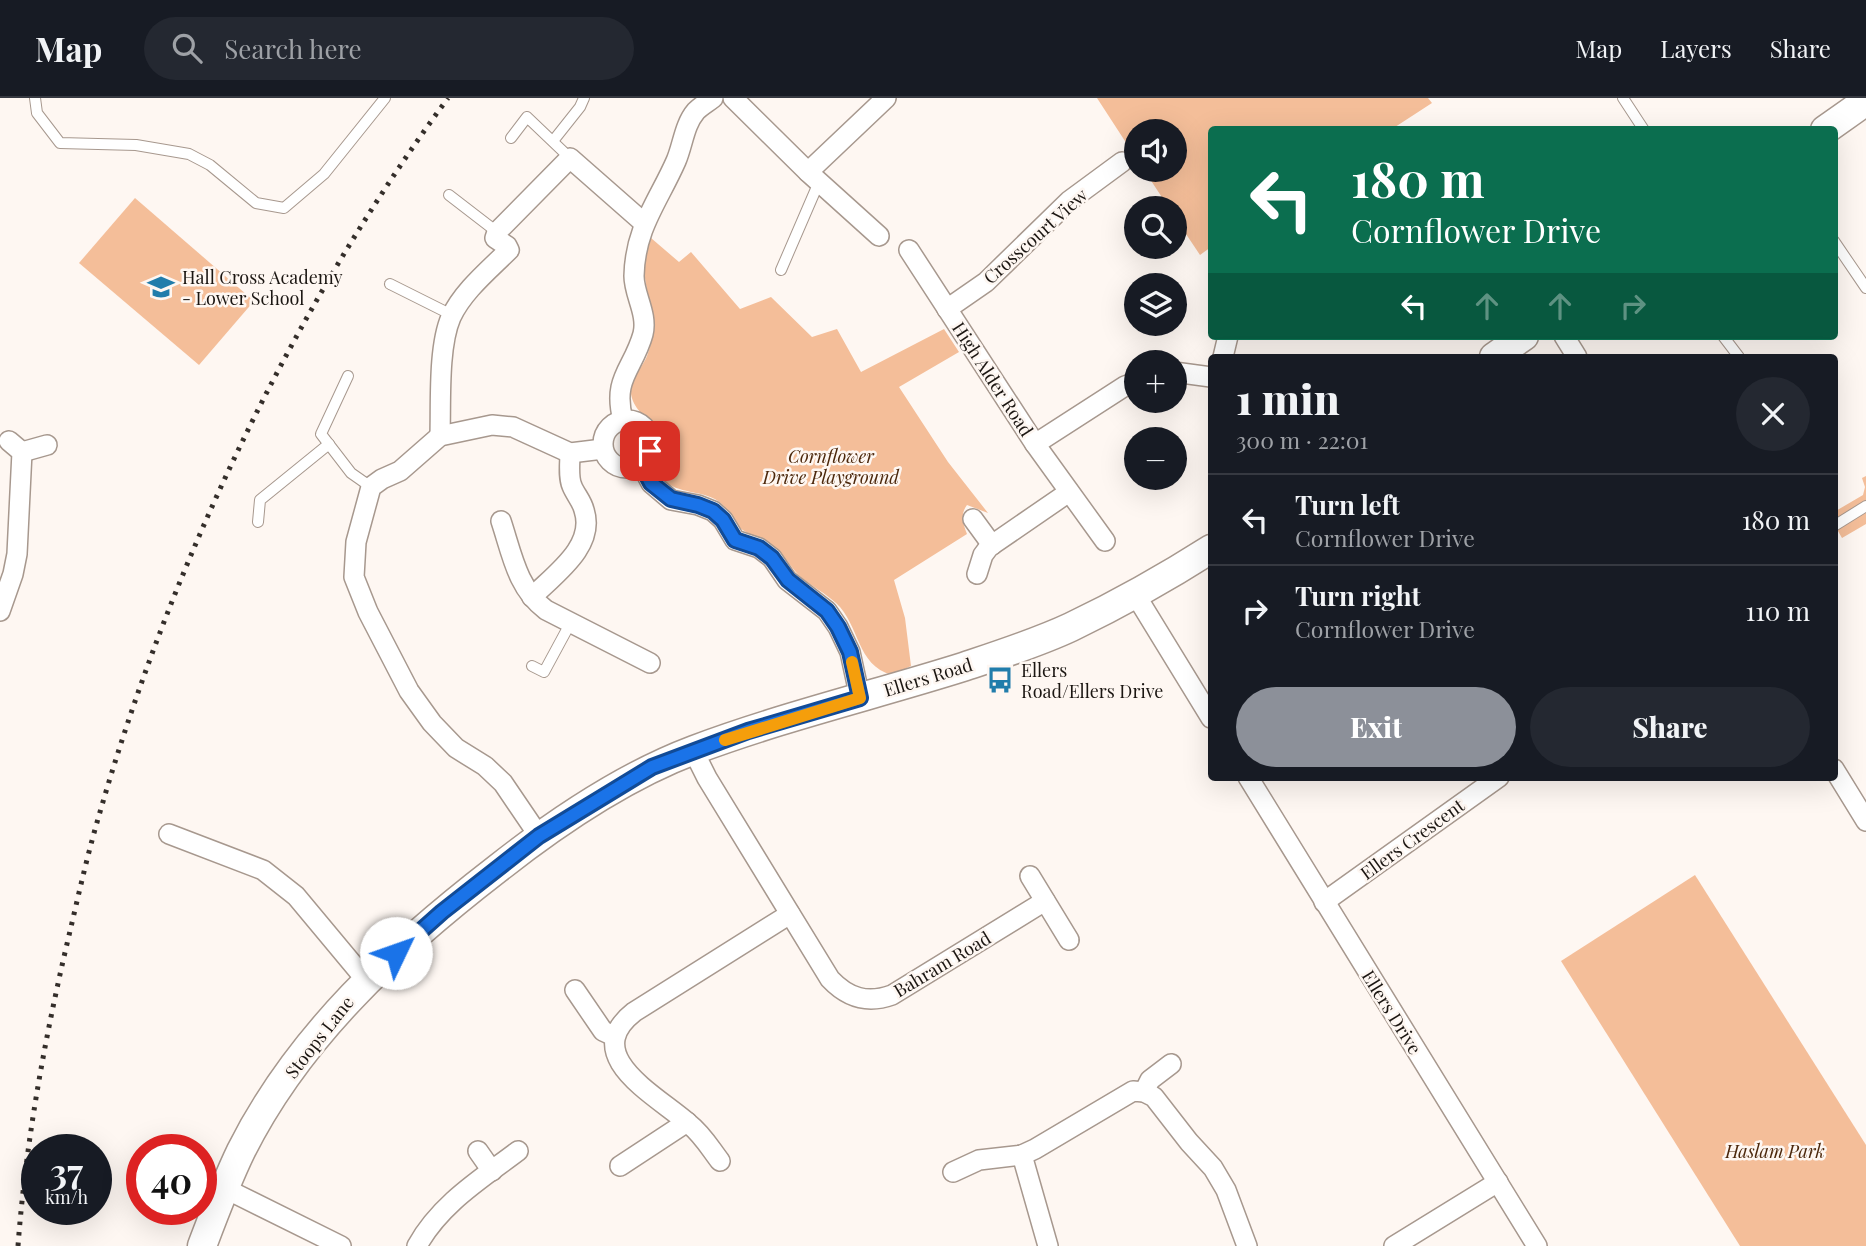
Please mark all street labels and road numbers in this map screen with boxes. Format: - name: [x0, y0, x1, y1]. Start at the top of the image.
- street label: Crosscourt View: [978, 183, 1092, 289]
- street label: High Alder Road: [947, 317, 1039, 441]
- street label: Ellers Road: [881, 652, 976, 702]
- street label: Ellers Crescent: [1355, 793, 1469, 885]
- street label: Bahram Road: [889, 925, 995, 1002]
- street label: Ellers Drive: [1357, 965, 1427, 1059]
- street label: Stoops Lane: [279, 991, 359, 1083]

